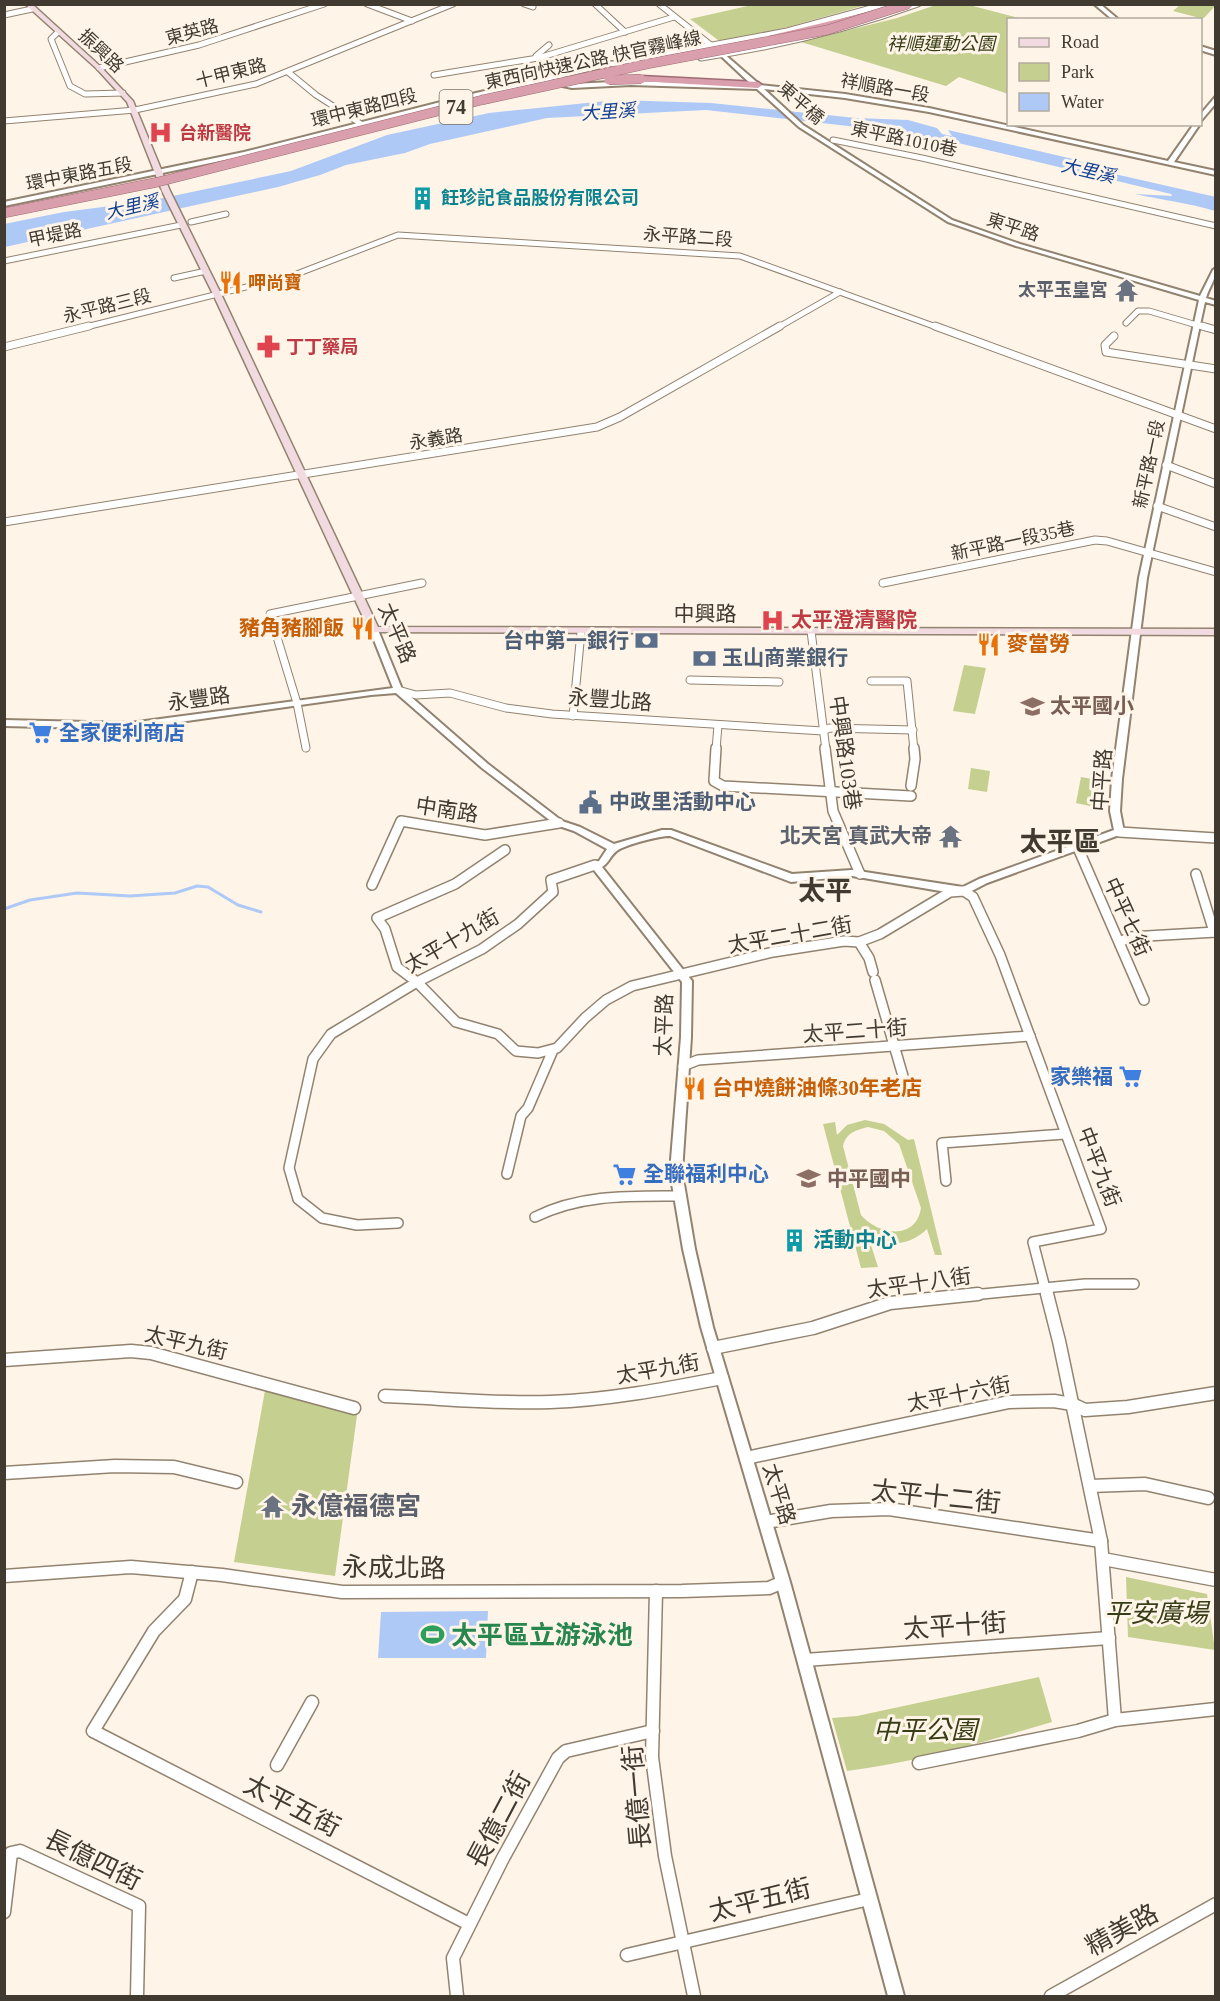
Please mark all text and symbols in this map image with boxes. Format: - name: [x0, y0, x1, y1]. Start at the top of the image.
- street label: 東英路: [163, 15, 221, 49]
- legend: [1007, 18, 1202, 126]
- street label: 振興路: [74, 25, 128, 77]
- street label: 東西向快速公路 快官霧峰線: [483, 27, 703, 93]
- text: Road: [1061, 32, 1099, 52]
- park label: 祥順運動公園: [887, 34, 998, 54]
- street label: 十甲東路: [194, 55, 268, 91]
- text: Park: [1061, 62, 1094, 82]
- street label: 祥順路一段: [839, 70, 931, 106]
- street label: 東平橋: [774, 78, 828, 128]
- street label: 環中東路四段: [309, 85, 419, 131]
- road number: 74: [440, 90, 472, 124]
- text: Water: [1061, 92, 1104, 112]
- water label: 大里溪: [580, 100, 639, 124]
- street label: 東平路1010巷: [849, 118, 959, 160]
- hospital icon: 台新醫院: [148, 120, 174, 146]
- place label: 台新醫院: [179, 123, 251, 143]
- street label: 環中東路五段: [24, 154, 134, 194]
- water label: 大里溪: [1059, 155, 1119, 187]
- building icon: 飪珍記食品股份有限公司: [410, 185, 436, 211]
- place label: 飪珍記食品股份有限公司: [441, 187, 639, 208]
- water label: 大里溪: [103, 191, 163, 223]
- street label: 東平路: [984, 209, 1042, 245]
- street label: 甲堤路: [27, 220, 83, 250]
- street label: 永平路二段: [642, 224, 734, 250]
- restaurant icon: 呷尚寶: [217, 270, 243, 296]
- place label: 呷尚寶: [248, 272, 302, 293]
- temple icon: 太平玉皇宮: [1113, 277, 1139, 303]
- place label: 太平玉皇宮: [1018, 280, 1108, 300]
- street label: 永平路三段: [61, 285, 153, 327]
- pharmacy icon: 丁丁藥局: [255, 334, 281, 360]
- place label: 丁丁藥局: [286, 337, 358, 357]
- street label: 新平路一段: [1130, 418, 1168, 510]
- street label: 永義路: [408, 425, 464, 453]
- street label: 新平路一段35巷: [949, 518, 1077, 564]
- street label: 太平路: [374, 599, 420, 667]
- street label: 中興路: [674, 602, 737, 626]
- hospital icon: 太平澄清醫院: [760, 607, 786, 633]
- place label: 太平澄清醫院: [791, 608, 917, 632]
- restaurant icon: 豬角豬腳飯: [349, 615, 375, 641]
- place label: 豬角豬腳飯: [239, 616, 344, 640]
- bank icon: 台中第一銀行: [634, 628, 660, 654]
- place label: 台中第一銀行: [503, 629, 629, 653]
- restaurant icon: 麥當勞: [976, 631, 1002, 657]
- place label: 麥當勞: [1007, 632, 1070, 656]
- bank icon: 玉山商業銀行: [691, 645, 717, 671]
- place label: 玉山商業銀行: [722, 646, 848, 670]
- street label: 永豐路: [166, 683, 232, 715]
- street label: 永豐北路: [567, 685, 653, 715]
- school or university icon: 太平國小: [1019, 693, 1045, 719]
- street label: 中興路103巷: [825, 694, 865, 812]
- place label: 太平國小: [1050, 694, 1134, 718]
- supermarket icon: 全家便利商店: [28, 720, 54, 746]
- place label: 全家便利商店: [59, 721, 185, 745]
- street label: 中平路: [1088, 748, 1116, 812]
- public building icon: 中政里活動中心: [578, 789, 604, 815]
- place label: 中政里活動中心: [609, 790, 756, 814]
- street label: 中南路: [414, 793, 480, 827]
- temple icon: 北天宮 真武大帝: [937, 823, 963, 849]
- place label: 北天宮 真武大帝: [780, 824, 932, 848]
- district label: 太平區: [1020, 827, 1101, 857]
- street label: 中平七街: [1099, 874, 1155, 960]
- district label: 太平: [798, 876, 852, 906]
- street label: 太平十九街: [401, 904, 503, 978]
- street label: 太平二十二街: [726, 912, 854, 958]
- street label: 太平路: [651, 993, 677, 1057]
- street label: 太平二十街: [802, 1015, 908, 1047]
- supermarket icon: 家樂福: [1118, 1064, 1144, 1090]
- place label: 家樂福: [1050, 1065, 1113, 1089]
- restaurant icon: 台中燒餅油條30年老店: [681, 1075, 707, 1101]
- place label: 台中燒餅油條30年老店: [712, 1076, 922, 1100]
- street label: 中平九街: [1073, 1123, 1125, 1211]
- supermarket icon: 全聯福利中心: [612, 1161, 638, 1187]
- place label: 全聯福利中心: [643, 1162, 769, 1186]
- school or university icon: 中平國中: [796, 1166, 822, 1192]
- place label: 中平國中: [827, 1167, 911, 1191]
- building icon: 活動中心: [782, 1227, 808, 1253]
- place label: 活動中心: [813, 1228, 897, 1252]
- street label: 太平十八街: [865, 1264, 973, 1302]
- street label: 太平九街: [142, 1322, 230, 1364]
- street label: 太平九街: [615, 1350, 701, 1388]
- street label: 太平十六街: [905, 1372, 1013, 1416]
- street label: 太平路: [758, 1460, 800, 1528]
- street label: 太平十二街: [870, 1476, 1002, 1518]
- place label: 永億福德宮: [291, 1492, 421, 1521]
- temple icon: 永億福德宮: [260, 1493, 286, 1519]
- street label: 永成北路: [342, 1553, 446, 1583]
- park label: 平安廣場: [1104, 1599, 1211, 1628]
- street label: 太平十街: [902, 1608, 1008, 1644]
- place label: 太平區立游泳池: [451, 1621, 633, 1650]
- sports icon: 太平區立游泳池: [420, 1622, 446, 1648]
- park label: 中平公園: [873, 1716, 981, 1745]
- street label: 長億一街: [618, 1744, 656, 1850]
- street label: 長億二街: [462, 1767, 536, 1873]
- street label: 太平五街: [239, 1769, 345, 1843]
- street label: 長億四街: [40, 1824, 146, 1896]
- street label: 太平五街: [706, 1873, 814, 1927]
- street label: 精美路: [1081, 1898, 1163, 1962]

